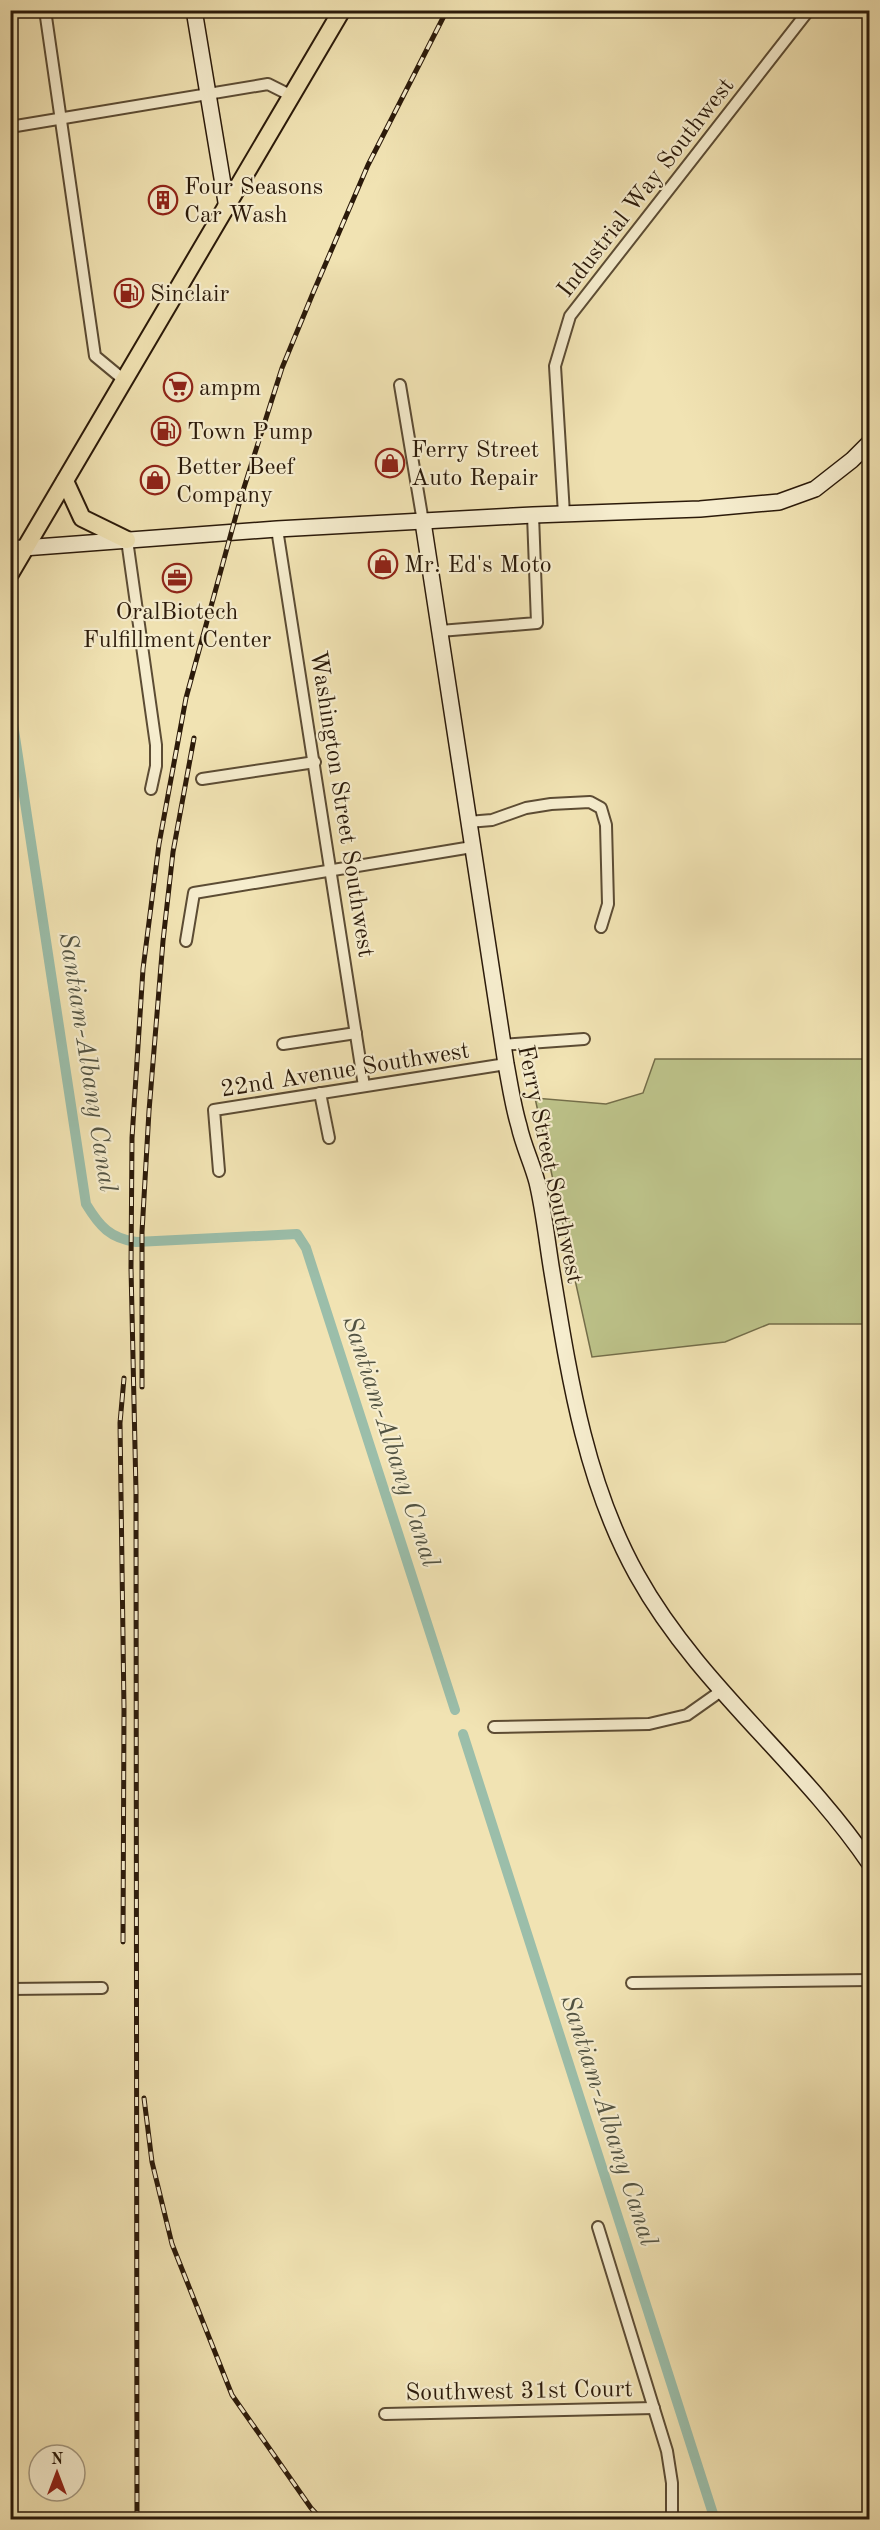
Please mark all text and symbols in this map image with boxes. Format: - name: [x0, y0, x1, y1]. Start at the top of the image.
- street label: Industrial Way Southwest: [554, 74, 739, 302]
- place label: Four Seasons Car Wash: [184, 176, 323, 228]
- building icon: Four Seasons Car Wash: [147, 184, 179, 216]
- fuel station icon: Sinclair: [113, 277, 145, 309]
- place label: Sinclair: [150, 283, 230, 307]
- supermarket icon: ampm: [162, 371, 194, 403]
- place label: ampm: [199, 377, 261, 401]
- fuel station icon: Town Pump: [150, 415, 182, 447]
- place label: Town Pump: [187, 421, 313, 445]
- place label: Ferry Street Auto Repair: [411, 439, 539, 491]
- shop icon: Ferry Street Auto Repair: [374, 447, 406, 479]
- place label: Better Beef Company: [176, 456, 296, 508]
- shop icon: Better Beef Company: [139, 464, 171, 496]
- shop icon: Mr. Ed's Moto: [367, 548, 399, 580]
- place label: Mr. Ed's Moto: [404, 554, 552, 578]
- office icon: OralBiotech Fulfillment Center: [161, 562, 193, 594]
- place label: OralBiotech Fulfillment Center: [83, 601, 272, 653]
- street label: Washington Street Southwest: [305, 649, 377, 959]
- water label: Santiam-Albany Canal: [54, 931, 120, 1194]
- street label: 22nd Avenue Southwest: [219, 1039, 471, 1102]
- street label: Ferry Street Southwest: [512, 1043, 586, 1286]
- water label: Santiam-Albany Canal: [337, 1313, 443, 1571]
- water label: Santiam-Albany Canal: [555, 1992, 661, 2250]
- street label: Southwest 31st Court: [405, 2378, 633, 2406]
- north arrow: [27, 2443, 87, 2503]
- text: N: [51, 2452, 64, 2468]

